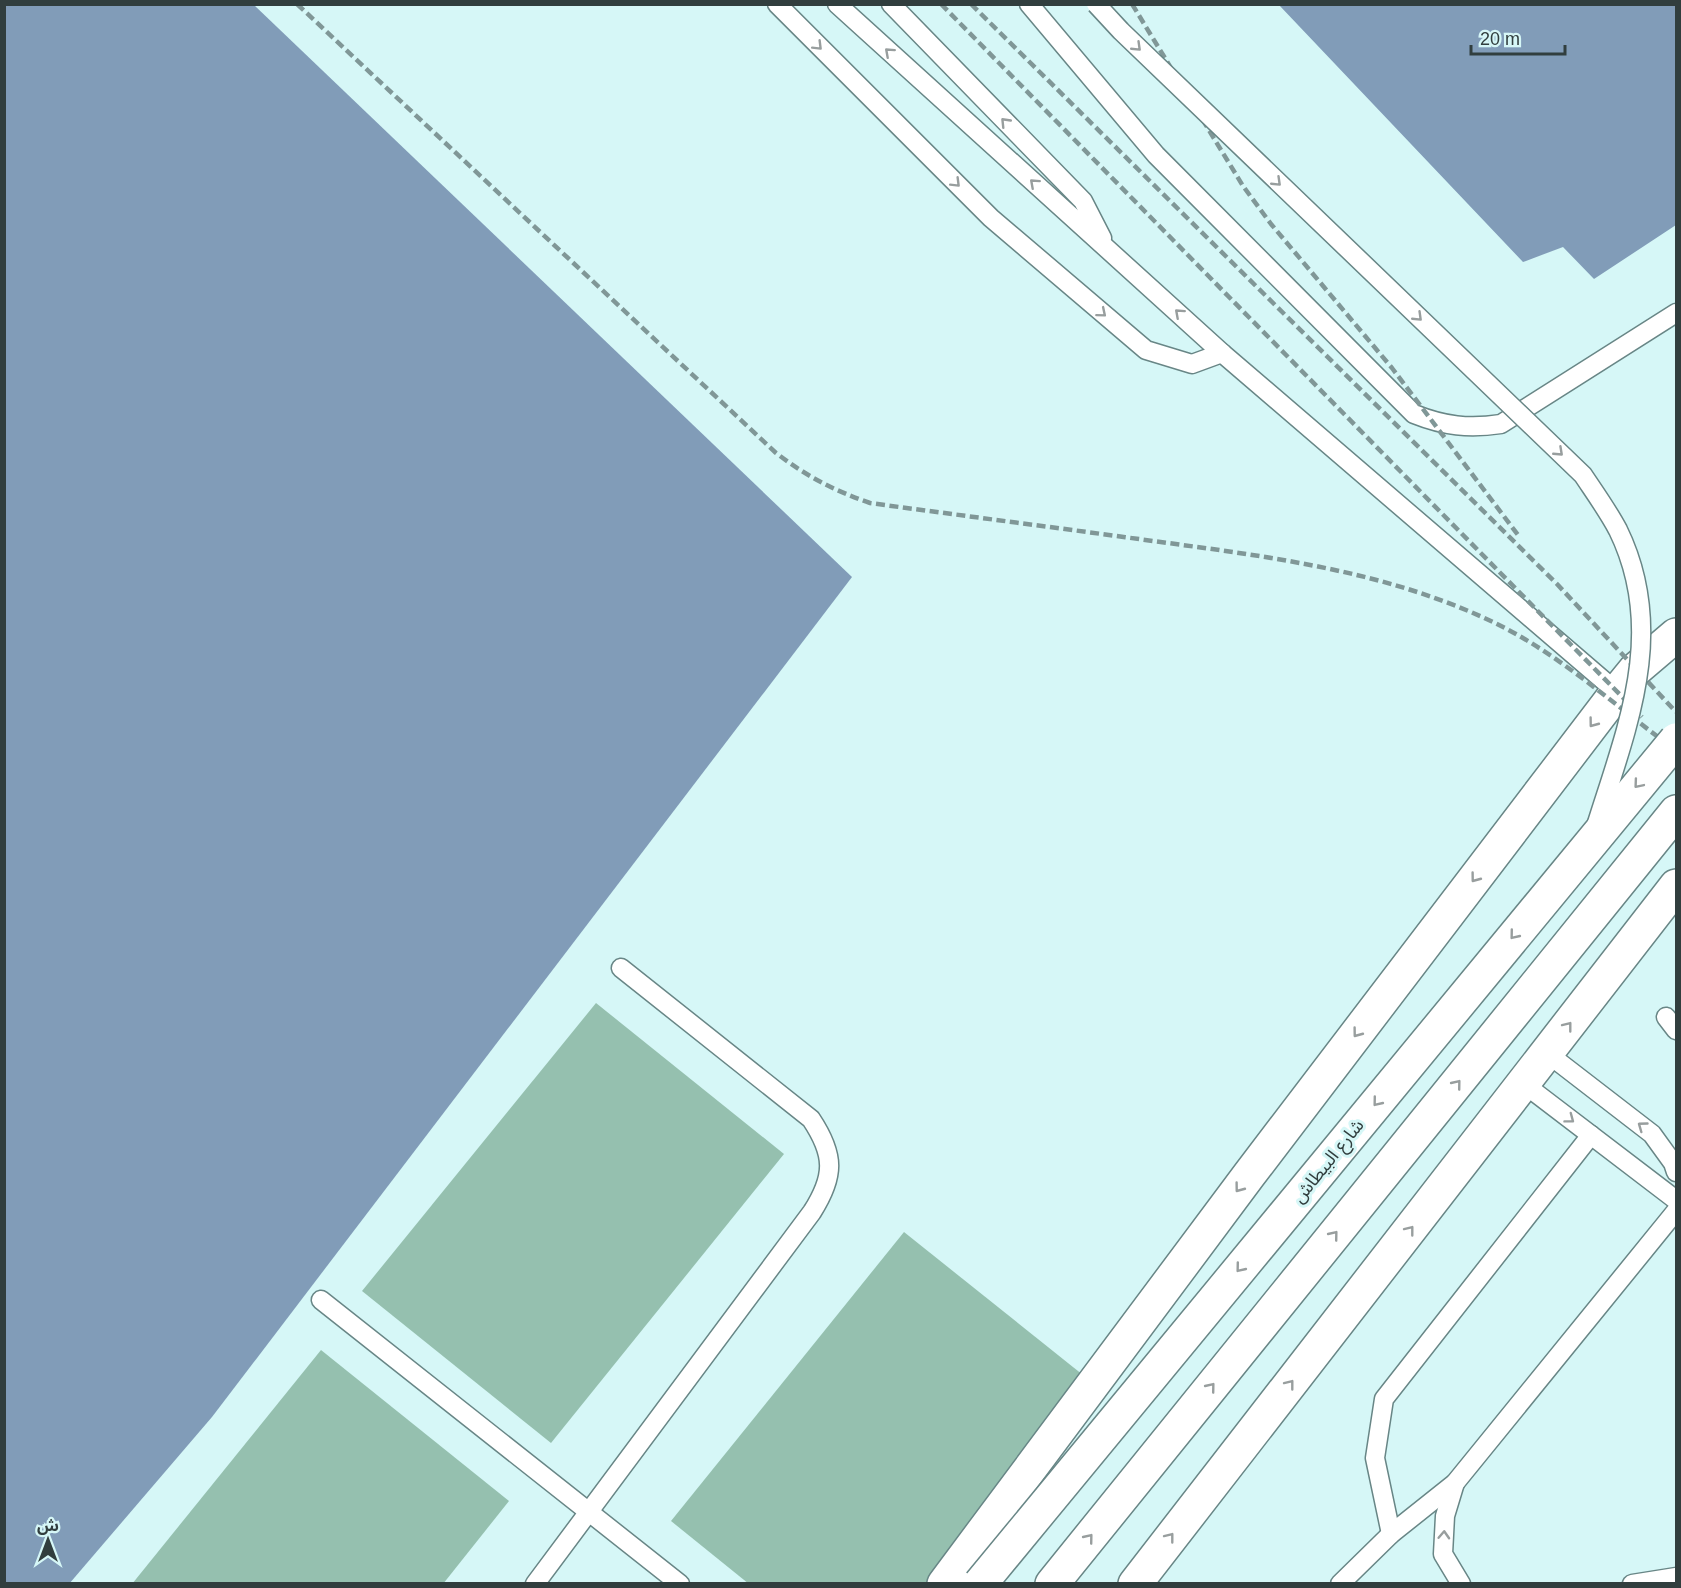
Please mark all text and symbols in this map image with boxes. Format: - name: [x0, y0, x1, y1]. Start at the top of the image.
- scale bar: [1471, 18, 1566, 56]
- text: 20 m: [1480, 29, 1520, 49]
- one-way arrow: [811, 38, 822, 49]
- one-way arrow: [1130, 39, 1141, 50]
- one-way arrow: [886, 48, 896, 59]
- one-way arrow: [1002, 118, 1013, 129]
- one-way arrow: [1271, 175, 1281, 186]
- one-way arrow: [949, 176, 960, 187]
- one-way arrow: [1030, 179, 1041, 190]
- one-way arrow: [1095, 306, 1106, 317]
- one-way arrow: [1175, 310, 1186, 321]
- one-way arrow: [1410, 310, 1421, 321]
- one-way arrow: [1552, 445, 1562, 456]
- one-way arrow: [1590, 716, 1601, 727]
- one-way arrow: [1635, 778, 1646, 789]
- one-way arrow: [1472, 871, 1483, 882]
- one-way arrow: [1511, 928, 1522, 939]
- one-way arrow: [1561, 1022, 1572, 1033]
- one-way arrow: [1354, 1026, 1365, 1037]
- one-way arrow: [1450, 1080, 1461, 1091]
- one-way arrow: [1373, 1095, 1384, 1106]
- one-way arrow: [1564, 1112, 1575, 1123]
- street label: شارع البيطاش: [1288, 1115, 1371, 1209]
- one-way arrow: [1638, 1123, 1649, 1134]
- one-way arrow: [1236, 1182, 1247, 1193]
- one-way arrow: [1403, 1225, 1414, 1236]
- one-way arrow: [1327, 1231, 1338, 1242]
- one-way arrow: [1236, 1261, 1247, 1272]
- one-way arrow: [1283, 1379, 1294, 1390]
- one-way arrow: [1204, 1383, 1215, 1394]
- north arrow: [18, 1510, 78, 1570]
- text: ش: [37, 1517, 59, 1535]
- one-way arrow: [1437, 1531, 1450, 1540]
- one-way arrow: [1163, 1533, 1174, 1544]
- one-way arrow: [1081, 1534, 1092, 1545]

